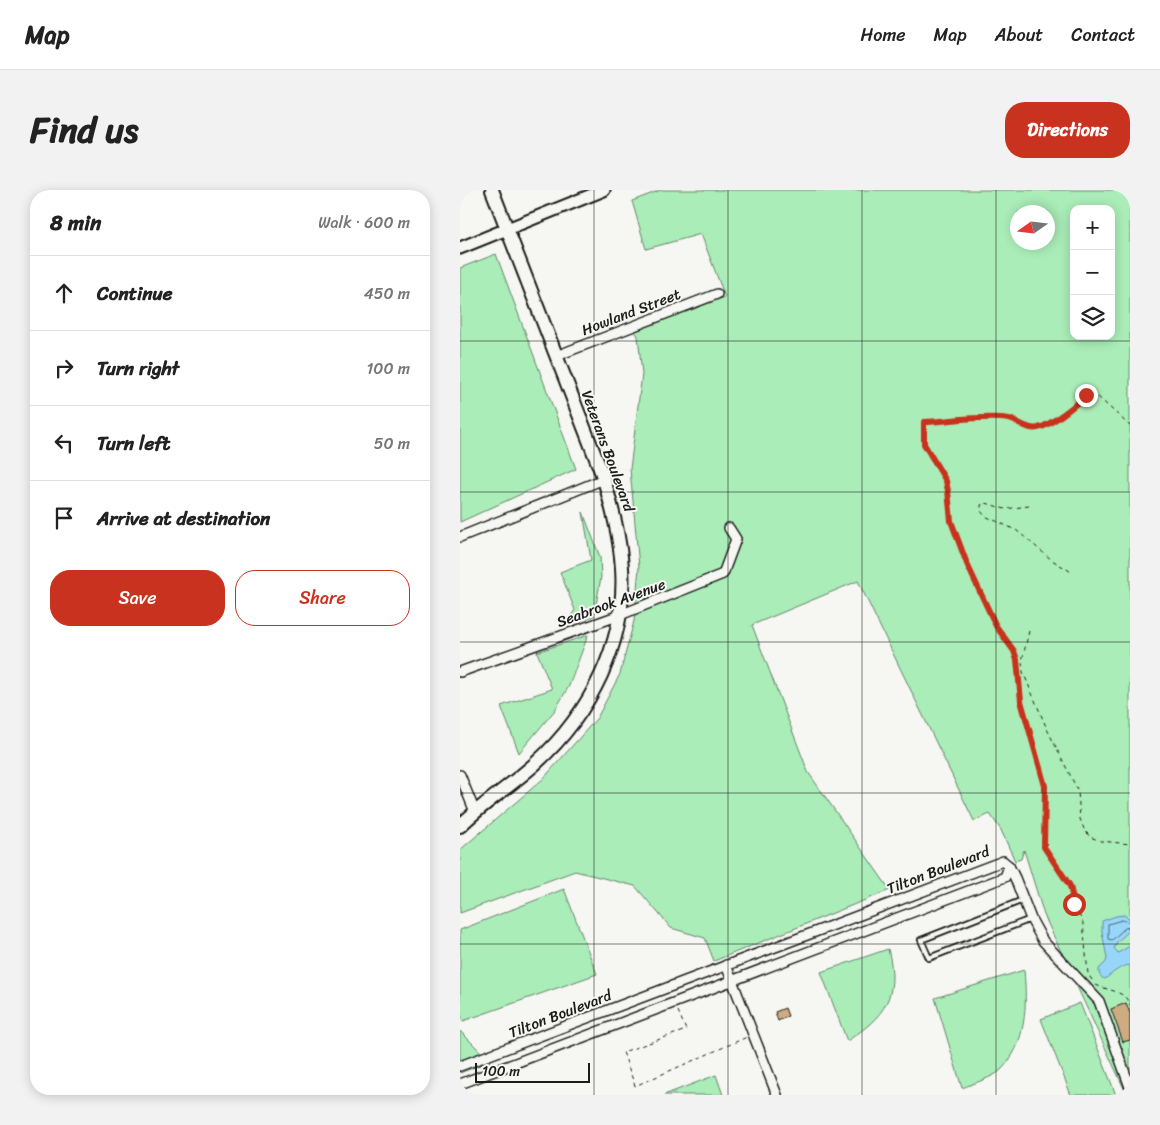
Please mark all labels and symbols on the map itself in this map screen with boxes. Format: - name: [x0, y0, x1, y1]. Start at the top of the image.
- north arrow: [1010, 205, 1055, 250]
- street label: Howland Street: [578, 281, 685, 343]
- route end: [1075, 384, 1098, 407]
- street label: Veterans Boulevard: [574, 387, 642, 516]
- street label: Seabrook Avenue: [553, 571, 669, 635]
- street label: Tilton Boulevard: [883, 838, 994, 902]
- route start: [1063, 893, 1086, 916]
- street label: Tilton Boulevard: [505, 982, 616, 1046]
- scale bar: [475, 1060, 590, 1083]

